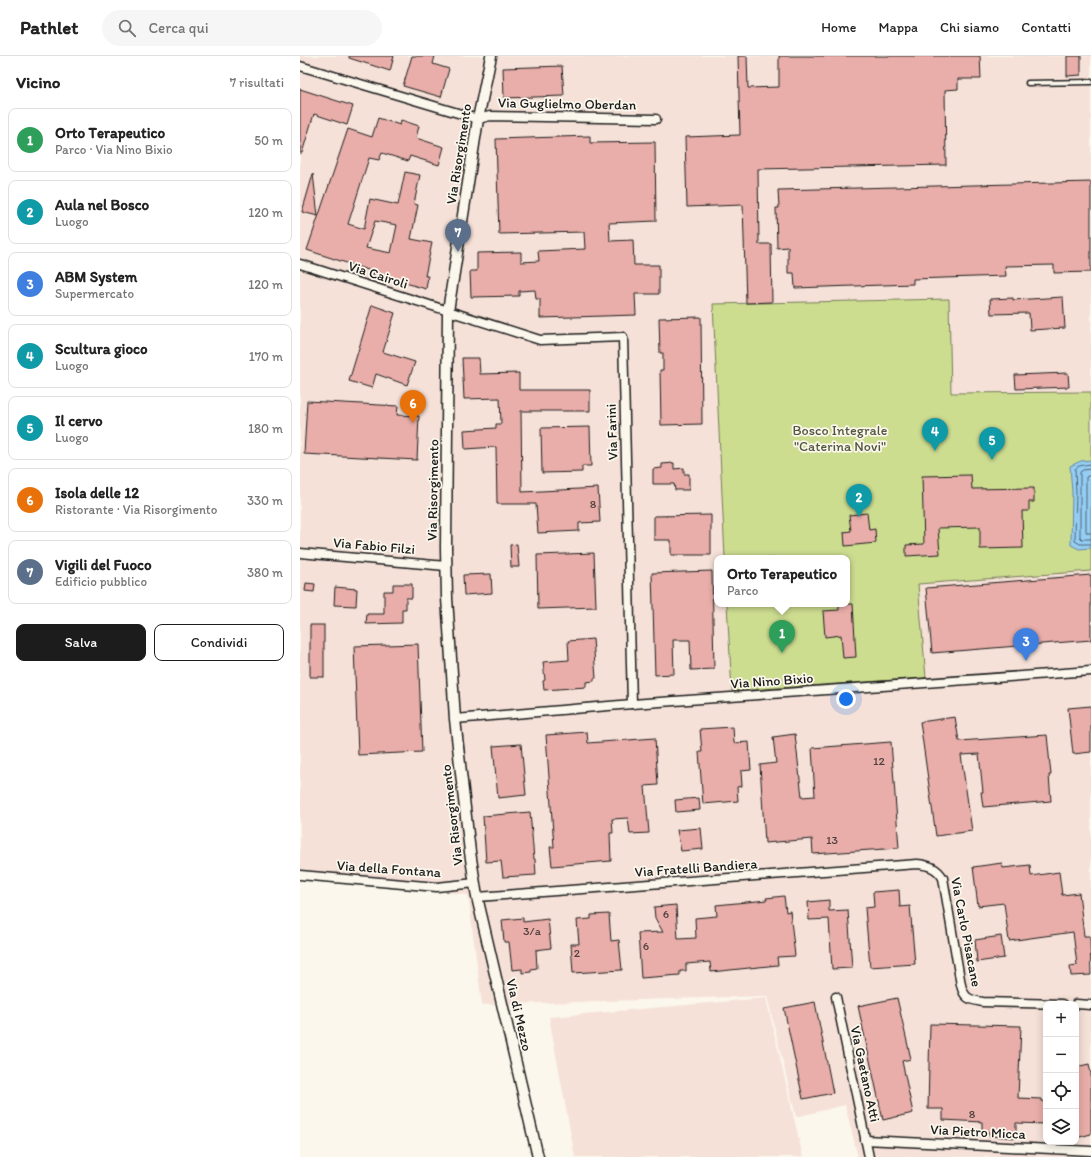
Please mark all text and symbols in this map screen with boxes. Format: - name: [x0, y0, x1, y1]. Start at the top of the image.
- search box: [102, 10, 382, 46]
- text: Pathlet: [20, 16, 78, 39]
- icon: search: [116, 17, 138, 39]
- text: Cerca qui: [148, 19, 209, 37]
- text: Home: [821, 19, 856, 36]
- text: Mappa: [878, 19, 918, 36]
- text: Chi siamo: [940, 19, 999, 36]
- text: Contatti: [1021, 19, 1071, 36]
- text: Vicino: [16, 72, 60, 92]
- text: 7 risultati: [230, 75, 284, 90]
- street label: Via Guglielmo Oberdan: [498, 94, 637, 114]
- street label: Via Risorgimento: [443, 102, 475, 206]
- text: Orto Terapeutico: [55, 124, 165, 142]
- text: 1: [27, 133, 33, 148]
- text: 50 m: [254, 133, 283, 148]
- text: Parco · Via Nino Bixio: [55, 142, 173, 157]
- text: Aula nel Bosco: [55, 196, 149, 214]
- text: 2: [27, 205, 33, 220]
- text: 120 m: [248, 205, 283, 220]
- text: Luogo: [55, 214, 89, 229]
- pin: 7: [445, 219, 471, 252]
- street label: Via Cairoli: [346, 257, 410, 293]
- text: ABM System: [55, 268, 137, 286]
- text: 3: [26, 277, 34, 292]
- text: 120 m: [248, 277, 283, 292]
- text: Supermercato: [55, 286, 134, 301]
- text: Scultura gioco: [55, 340, 148, 358]
- text: 4: [26, 349, 34, 364]
- text: 170 m: [249, 349, 283, 364]
- text: Luogo: [55, 358, 89, 373]
- pin: 6: [400, 390, 426, 423]
- street label: Via Farini: [603, 403, 621, 461]
- text: Il cervo: [55, 412, 103, 430]
- pin: 4: [922, 418, 948, 451]
- text: 5: [27, 421, 33, 436]
- text: 180 m: [248, 421, 283, 436]
- park label: Bosco Integrale "Caterina Novi": [793, 422, 888, 455]
- pin: 5: [979, 427, 1005, 460]
- text: Luogo: [55, 430, 89, 445]
- street label: Via Risorgimento: [424, 439, 442, 541]
- text: Isola delle 12: [55, 484, 139, 502]
- pin: 2: [846, 484, 872, 517]
- text: 6: [27, 493, 33, 508]
- text: 330 m: [247, 493, 283, 508]
- house number: 8: [590, 497, 597, 511]
- text: Ristorante · Via Risorgimento: [55, 502, 217, 517]
- street label: Via Fabio Filzi: [332, 534, 416, 558]
- popup: [714, 555, 850, 607]
- text: Vigili del Fuoco: [55, 556, 152, 574]
- text: 7: [27, 565, 33, 580]
- text: 380 m: [247, 565, 283, 580]
- text: Orto Terapeutico: [727, 565, 837, 583]
- text: Edificio pubblico: [55, 574, 147, 589]
- text: Parco: [727, 583, 758, 598]
- pin: 1: [769, 620, 795, 653]
- button: Salva: [16, 624, 146, 661]
- button: Condividi: [154, 624, 284, 661]
- pin: 3: [1013, 628, 1039, 661]
- street label: Via Nino Bixio: [730, 670, 814, 692]
- your location: [836, 689, 856, 709]
- house number: 12: [873, 754, 886, 768]
- street label: Via Risorgimento: [437, 763, 467, 867]
- house number: 13: [826, 833, 839, 847]
- street label: Via Fratelli Bandiera: [634, 855, 759, 881]
- street label: Via della Fontana: [336, 857, 442, 881]
- street label: Via Carlo Pisacane: [947, 876, 985, 989]
- house number: 6: [663, 907, 669, 921]
- house number: 3/a: [523, 924, 542, 938]
- house number: 6: [643, 939, 649, 953]
- house number: 2: [574, 946, 581, 960]
- street label: Via di Mezzo: [502, 977, 536, 1053]
- map controls: [1043, 1001, 1079, 1145]
- button: +: [1043, 1001, 1079, 1037]
- street label: Via Gaetano Atti: [847, 1024, 883, 1124]
- button: −: [1043, 1037, 1079, 1073]
- button: locate: [1043, 1073, 1079, 1109]
- house number: 8: [969, 1107, 976, 1121]
- button: layers: [1043, 1109, 1079, 1145]
- street label: Via Pietro Micca: [930, 1121, 1027, 1143]

